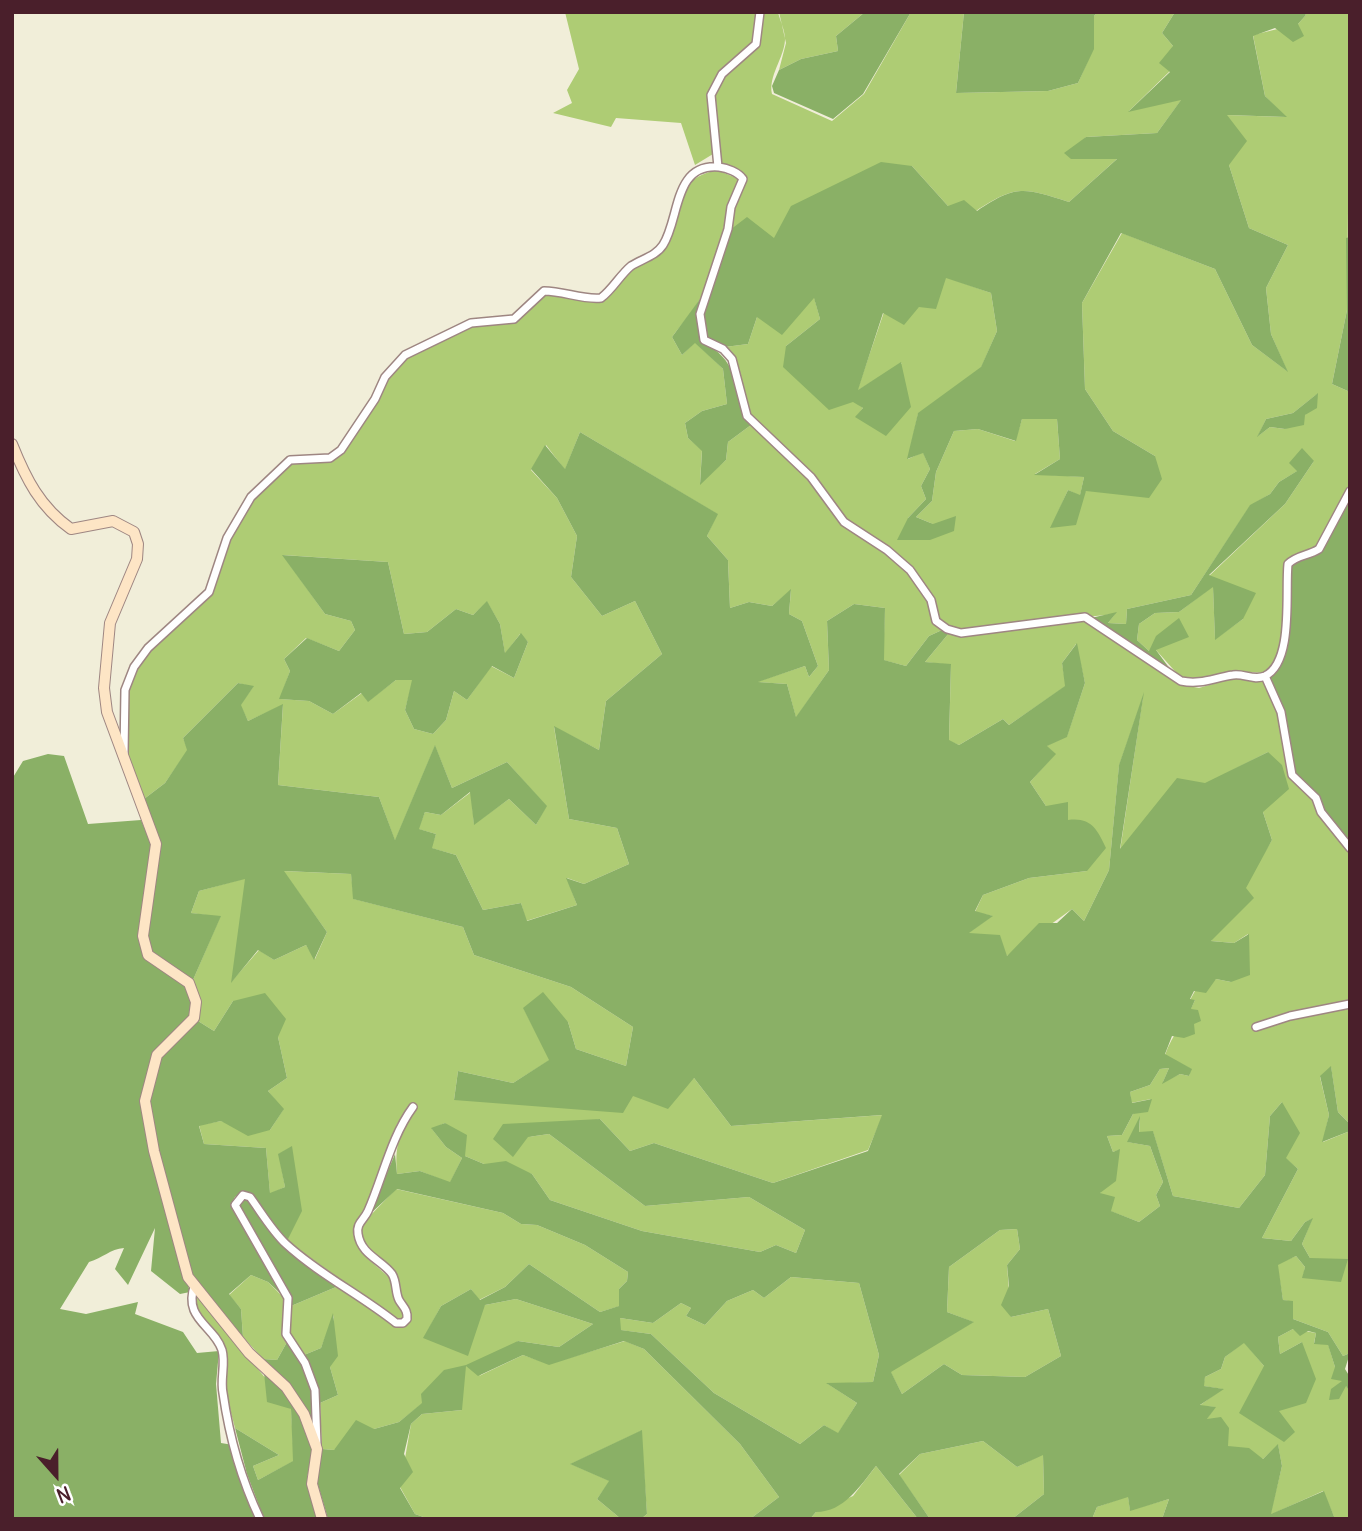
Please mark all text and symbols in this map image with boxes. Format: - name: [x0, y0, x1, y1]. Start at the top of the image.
- north arrow: [21, 1440, 91, 1510]
- text: N: [53, 1481, 74, 1508]

